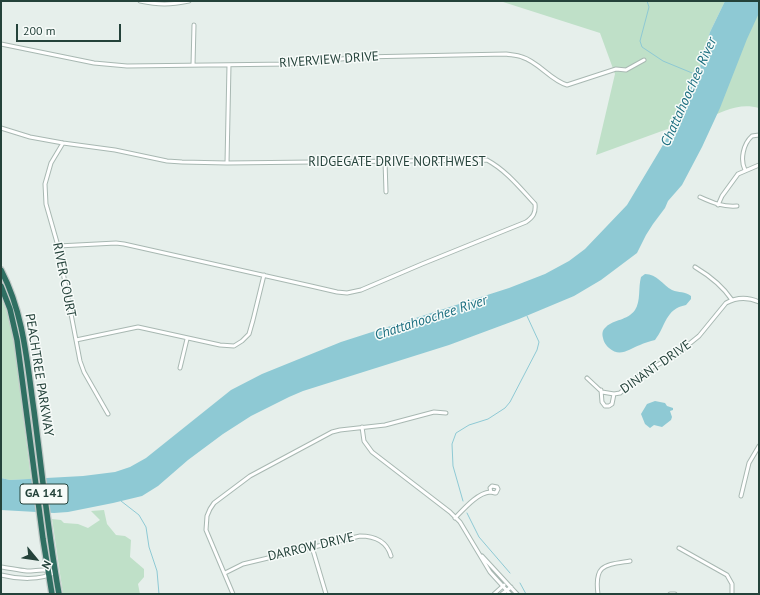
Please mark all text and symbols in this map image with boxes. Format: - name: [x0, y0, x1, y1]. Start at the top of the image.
- scale bar: [18, 16, 123, 42]
- text: 200 m: [23, 23, 56, 38]
- water label: Chattahoochee River: [657, 35, 721, 149]
- street label: RIVERVIEW DRIVE: [279, 49, 379, 71]
- street label: RIDGEGATE DRIVE NORTHWEST: [308, 154, 486, 170]
- street label: RIVER COURT: [49, 241, 79, 319]
- water label: Chattahoochee River: [373, 292, 489, 344]
- street label: PEACHTREE PARKWAY: [22, 312, 56, 438]
- street label: DINANT DRIVE: [618, 337, 694, 397]
- road number: GA 141: [20, 484, 68, 504]
- street label: DARROW DRIVE: [266, 530, 356, 564]
- north arrow: [16, 539, 56, 579]
- text: N: [39, 558, 54, 571]

